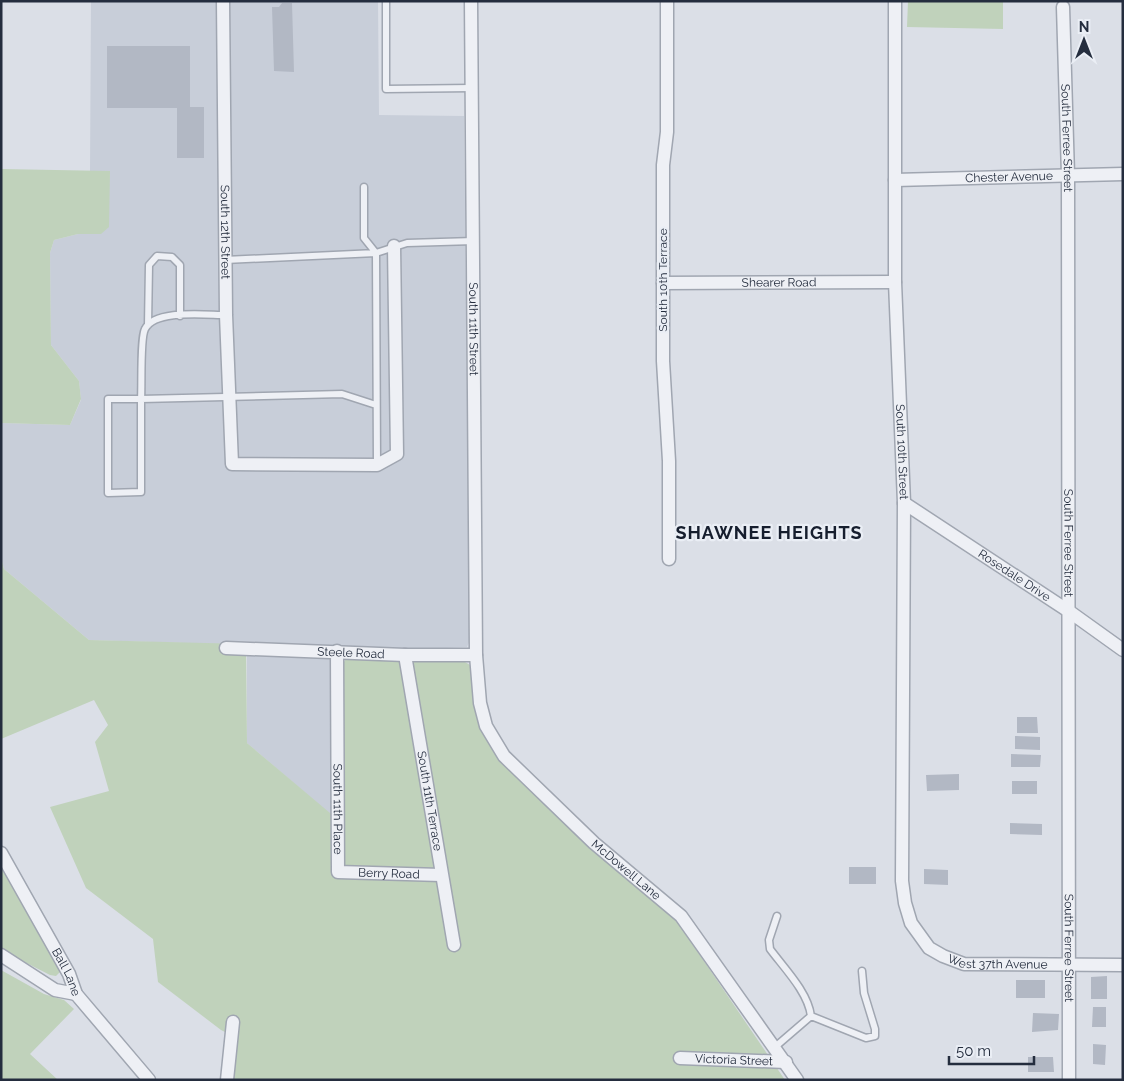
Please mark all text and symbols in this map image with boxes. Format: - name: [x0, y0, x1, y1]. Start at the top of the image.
- north arrow: [1059, 15, 1109, 65]
- text: N: [1079, 19, 1089, 35]
- street label: South Ferree Street: [1058, 84, 1075, 192]
- street label: Chester Avenue: [965, 169, 1053, 185]
- street label: South 12th Street: [218, 185, 233, 279]
- street label: South 10th Terrace: [656, 228, 670, 332]
- street label: Shearer Road: [742, 275, 816, 290]
- street label: South 11th Street: [466, 282, 481, 376]
- street label: South 10th Street: [893, 404, 911, 500]
- street label: South Ferree Street: [1061, 489, 1075, 597]
- district label: SHAWNEE HEIGHTS: [675, 522, 863, 543]
- street label: Rosedale Drive: [976, 547, 1053, 604]
- street label: Steele Road: [317, 645, 385, 661]
- street label: South 11th Terrace: [414, 750, 445, 852]
- street label: South 11th Place: [331, 764, 345, 854]
- street label: McDowell Lane: [589, 837, 664, 903]
- street label: Berry Road: [358, 866, 420, 881]
- street label: South Ferree Street: [1062, 894, 1076, 1002]
- street label: Ball Lane: [49, 946, 83, 998]
- street label: West 37th Avenue: [946, 951, 1048, 972]
- scale bar: [949, 1034, 1034, 1066]
- text: 50 m: [956, 1042, 991, 1060]
- street label: Victoria Street: [695, 1052, 773, 1069]

